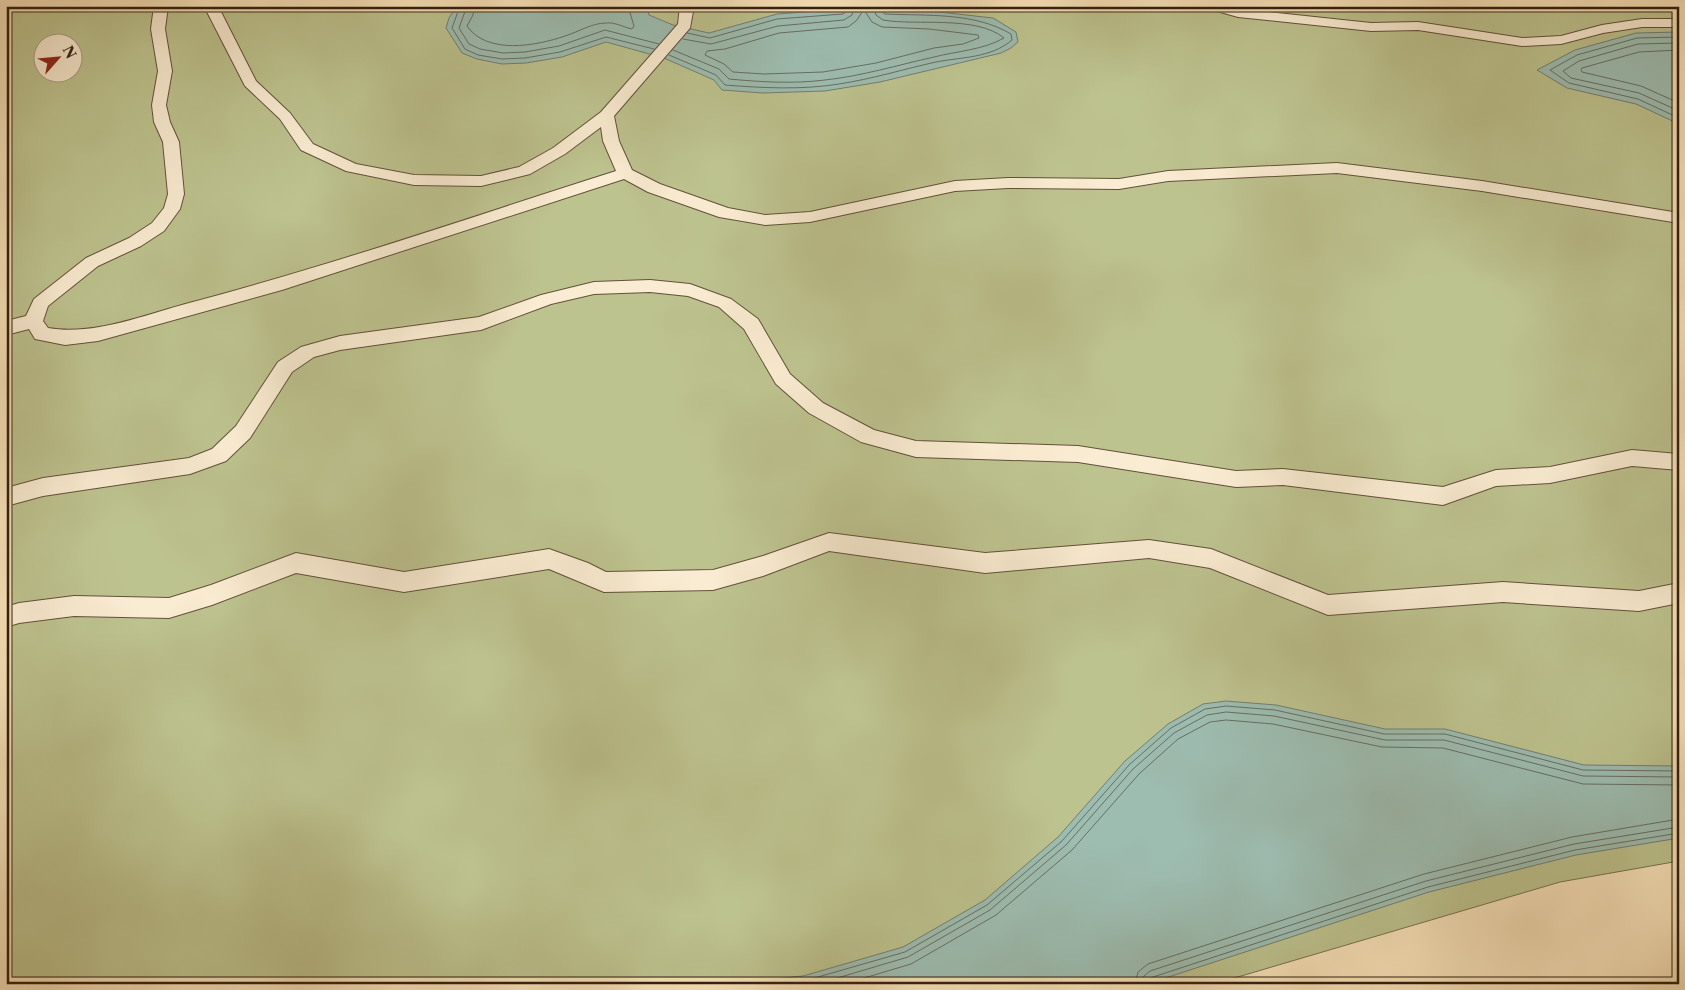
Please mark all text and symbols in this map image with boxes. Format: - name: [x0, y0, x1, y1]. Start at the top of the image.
- north arrow: [32, 32, 82, 82]
- text: N: [59, 43, 80, 62]

